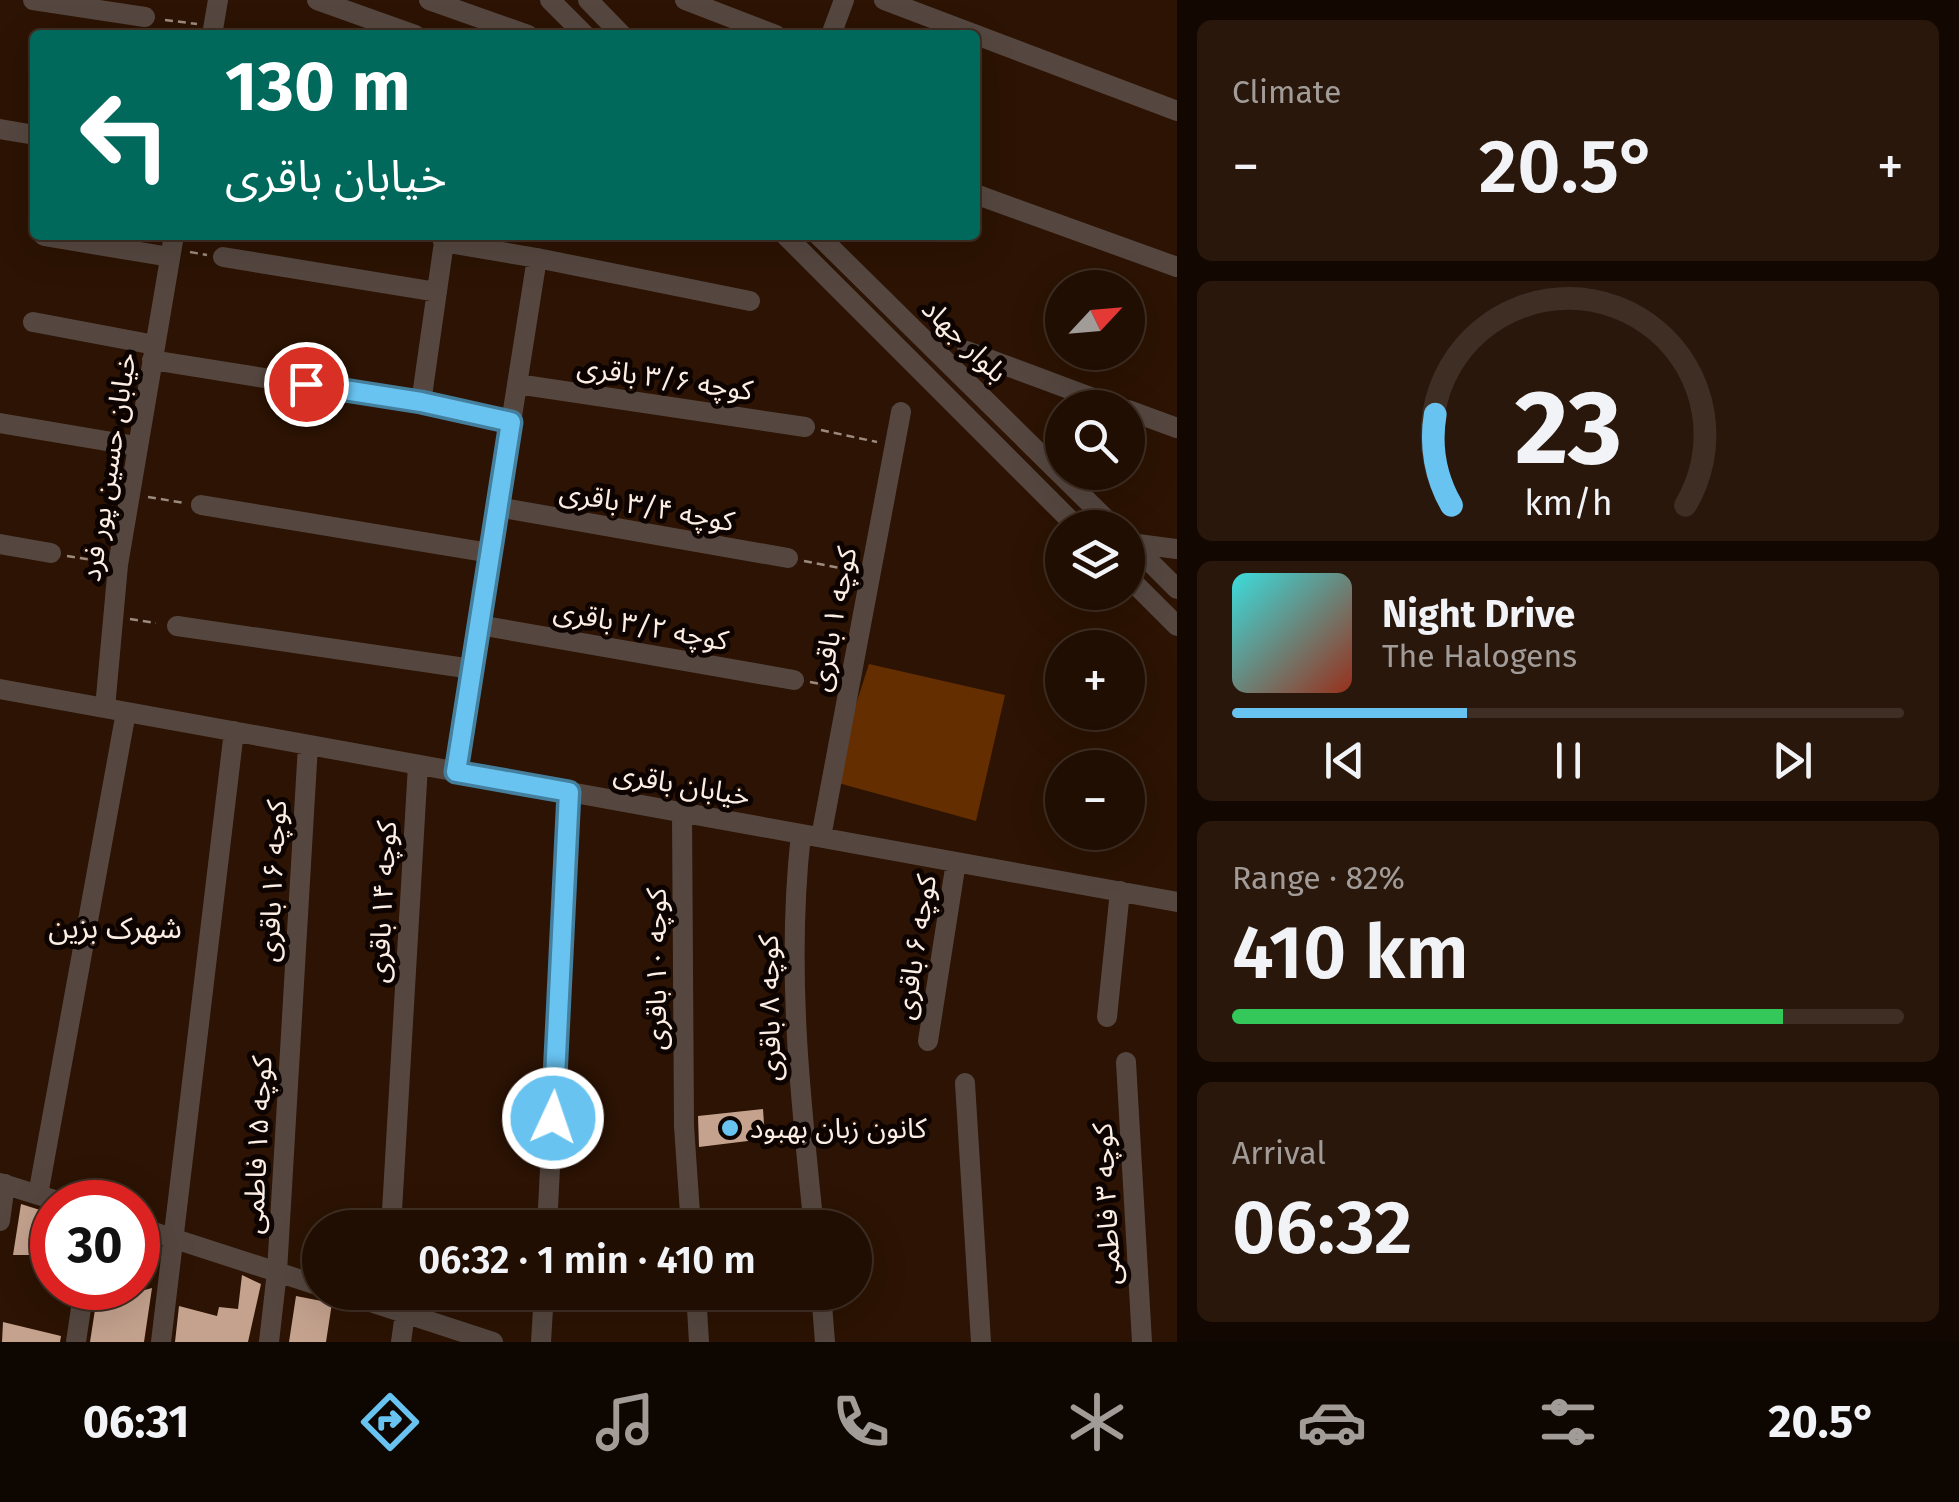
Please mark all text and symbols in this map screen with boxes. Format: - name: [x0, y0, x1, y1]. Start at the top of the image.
- text: 130 m: [225, 45, 411, 129]
- icon: left: [60, 70, 190, 200]
- text: Climate: [1232, 73, 1341, 111]
- text: 20.5°: [1479, 122, 1657, 212]
- text: −: [1232, 134, 1260, 200]
- text: +: [1877, 134, 1904, 200]
- text: خیابان باقری: [225, 150, 447, 204]
- north arrow: [1045, 270, 1145, 370]
- map controls: [1045, 270, 1145, 850]
- street label: بلوار جهاد: [915, 292, 1014, 389]
- pin: [264, 342, 349, 427]
- street label: خیابان حسین پور فرد: [74, 350, 144, 584]
- street label: کوچه ۳/۶ باقری: [575, 350, 755, 408]
- icon: arrive: [279, 357, 334, 412]
- text: 23: [1514, 366, 1622, 491]
- button: search: [1045, 390, 1145, 490]
- street label: کوچه ۳/۴ باقری: [557, 475, 737, 539]
- text: km/h: [1524, 482, 1612, 524]
- button: layers: [1045, 510, 1145, 610]
- street label: کوچه ۱ باقری: [803, 544, 865, 694]
- text: Night Drive: [1382, 591, 1575, 637]
- street label: کوچه ۳/۲ باقری: [551, 594, 731, 658]
- button: +: [1045, 630, 1145, 730]
- text: The Halogens: [1382, 637, 1577, 675]
- icon: previous: [1317, 733, 1372, 788]
- icon: pause: [1541, 733, 1596, 788]
- icon: next: [1765, 733, 1820, 788]
- button: −: [1045, 750, 1145, 850]
- street label: خیابان باقری: [611, 756, 753, 813]
- street label: کوچه ۱۶ باقری: [252, 799, 294, 963]
- street label: کوچه ۱۴ باقری: [362, 820, 404, 984]
- text: Range · 82%: [1232, 859, 1405, 897]
- street label: کوچه ۶ باقری: [888, 872, 944, 1022]
- street label: کوچه ۱۰ باقری: [640, 887, 674, 1050]
- text: 410 km: [1232, 908, 1469, 998]
- district label: شهرک بزین: [48, 910, 182, 946]
- street label: کوچه ۸ باقری: [752, 934, 788, 1081]
- street label: کوچه ۱۵ فاطمی: [236, 1055, 280, 1235]
- position arrow: [501, 1066, 605, 1170]
- place label: کانون زبان بهبود: [750, 1112, 927, 1145]
- marker: کانون زبان بهبود: [719, 1117, 741, 1139]
- street label: کوچه ۳ فاطمی: [1086, 1122, 1128, 1286]
- text: Arrival: [1232, 1134, 1326, 1172]
- speed limit sign: 30: [30, 1180, 160, 1310]
- text: 06:32: [1232, 1183, 1412, 1273]
- text: 06:32 · 1 min · 410 m: [418, 1237, 756, 1283]
- icon: directions: [355, 1387, 425, 1457]
- icon: music: [590, 1387, 660, 1457]
- icon: phone: [826, 1387, 896, 1457]
- icon: climate: [1062, 1387, 1132, 1457]
- icon: car: [1297, 1387, 1367, 1457]
- icon: filters: [1533, 1387, 1603, 1457]
- text: 06:31: [83, 1395, 189, 1449]
- text: 20.5°: [1768, 1395, 1876, 1449]

